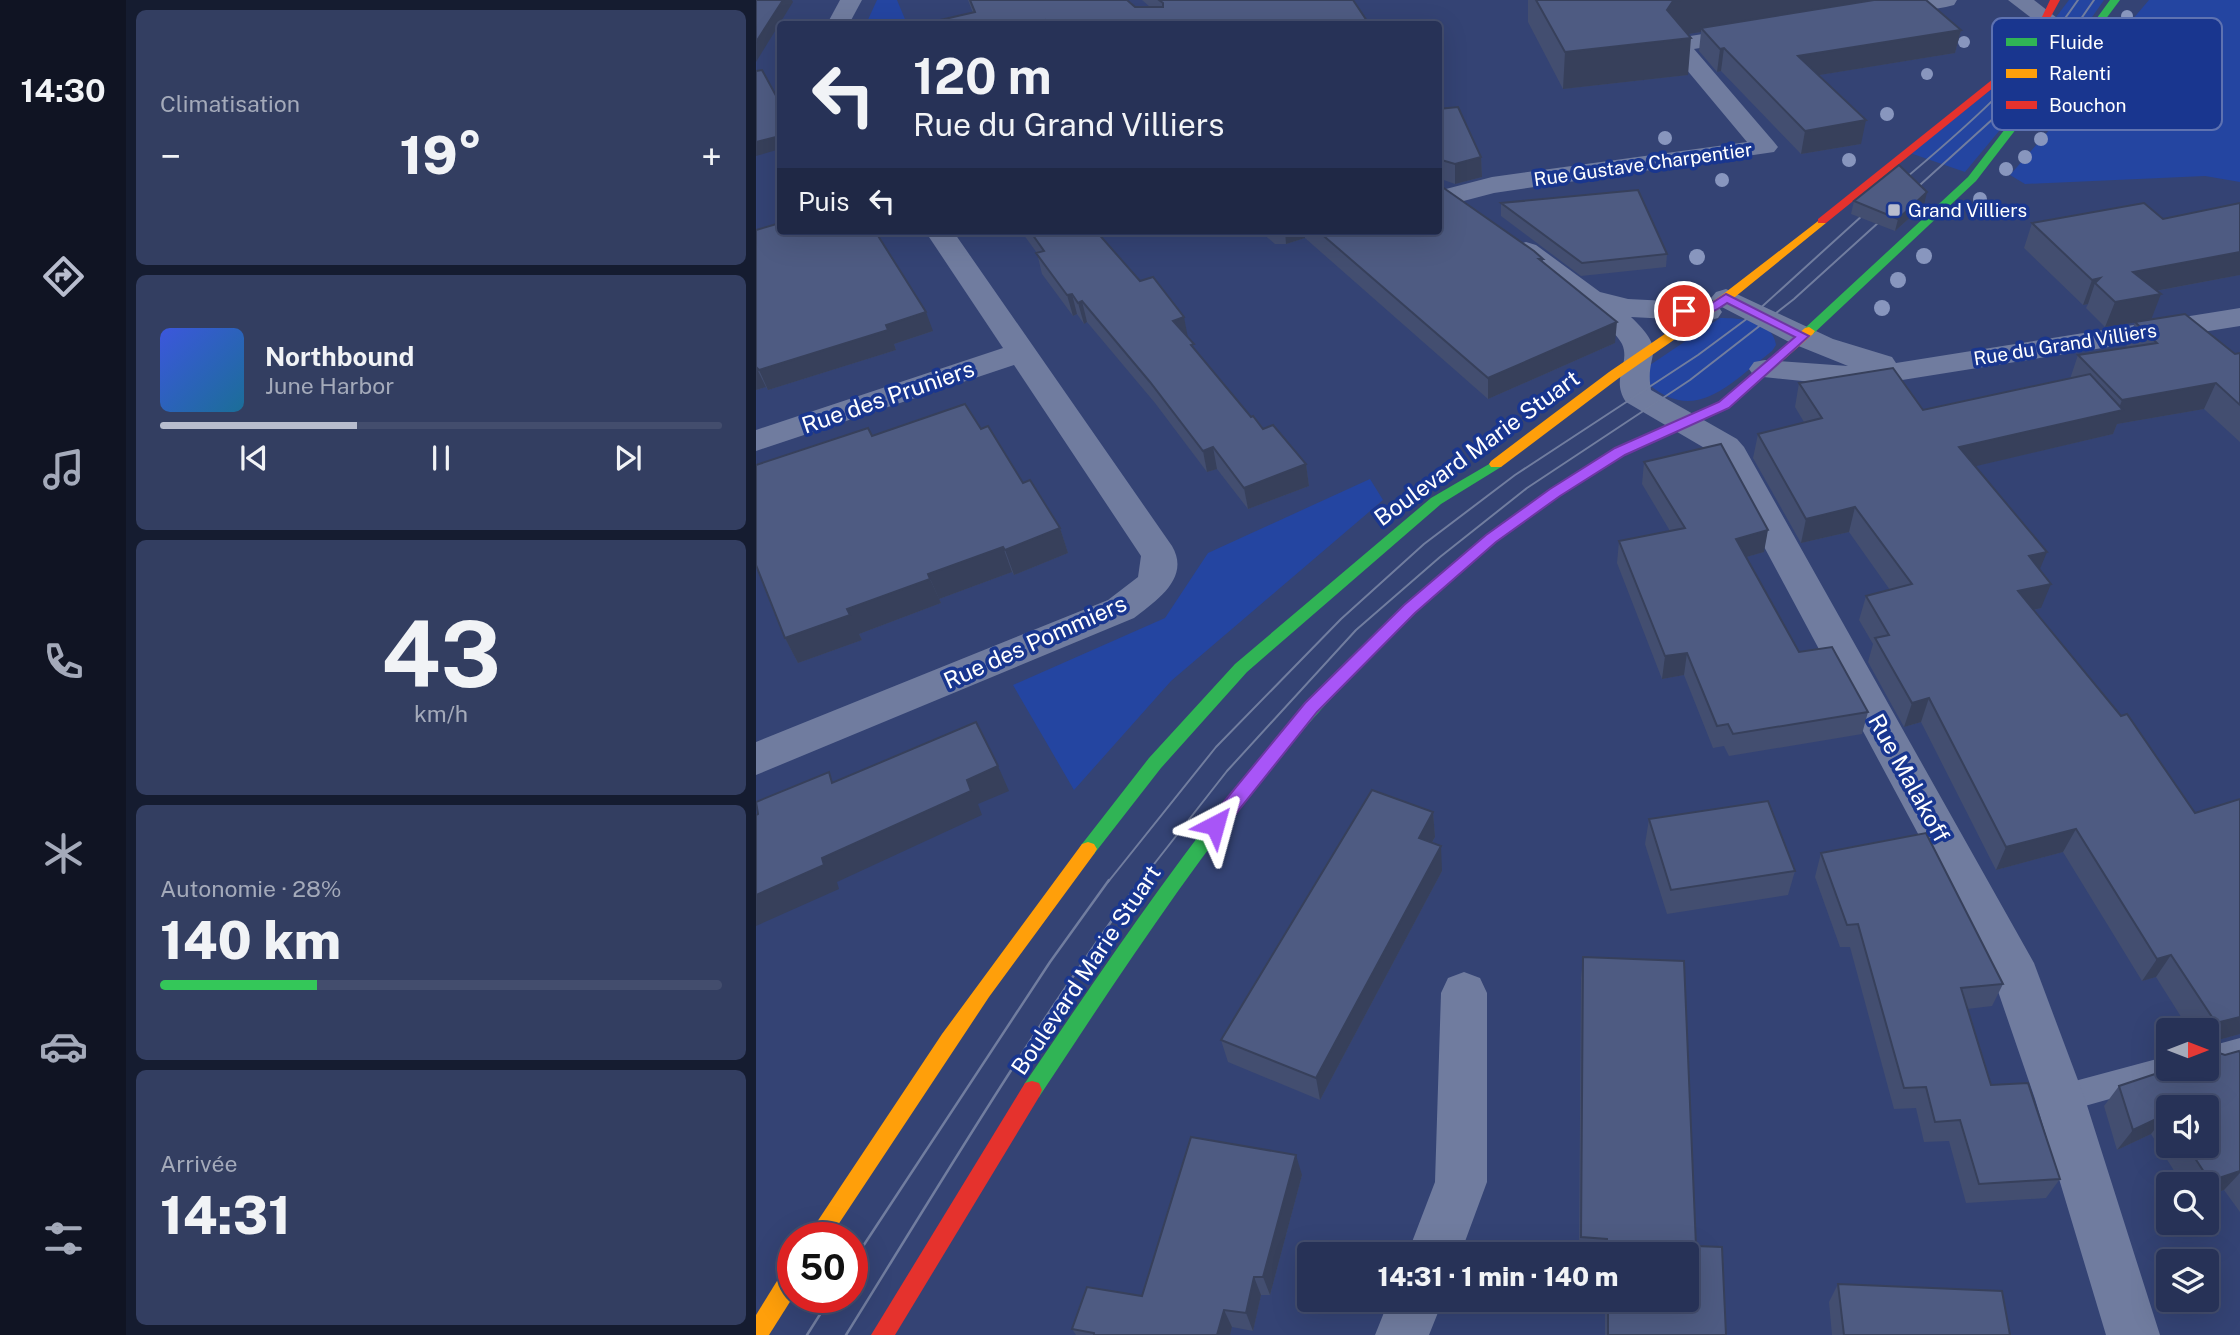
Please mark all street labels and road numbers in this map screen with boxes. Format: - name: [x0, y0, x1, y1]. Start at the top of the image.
- street label: Rue Gustave Charpentier: [1532, 138, 1754, 190]
- street label: Rue du Grand Villiers: [1972, 319, 2158, 369]
- street label: Rue des Pruniers: [798, 354, 978, 439]
- street label: Boulevard Marie Stuart: [1369, 364, 1585, 531]
- street label: Rue des Pommiers: [939, 589, 1130, 694]
- street label: Rue Malakoff: [1863, 709, 1956, 847]
- street label: Boulevard Marie Stuart: [1005, 860, 1166, 1080]

